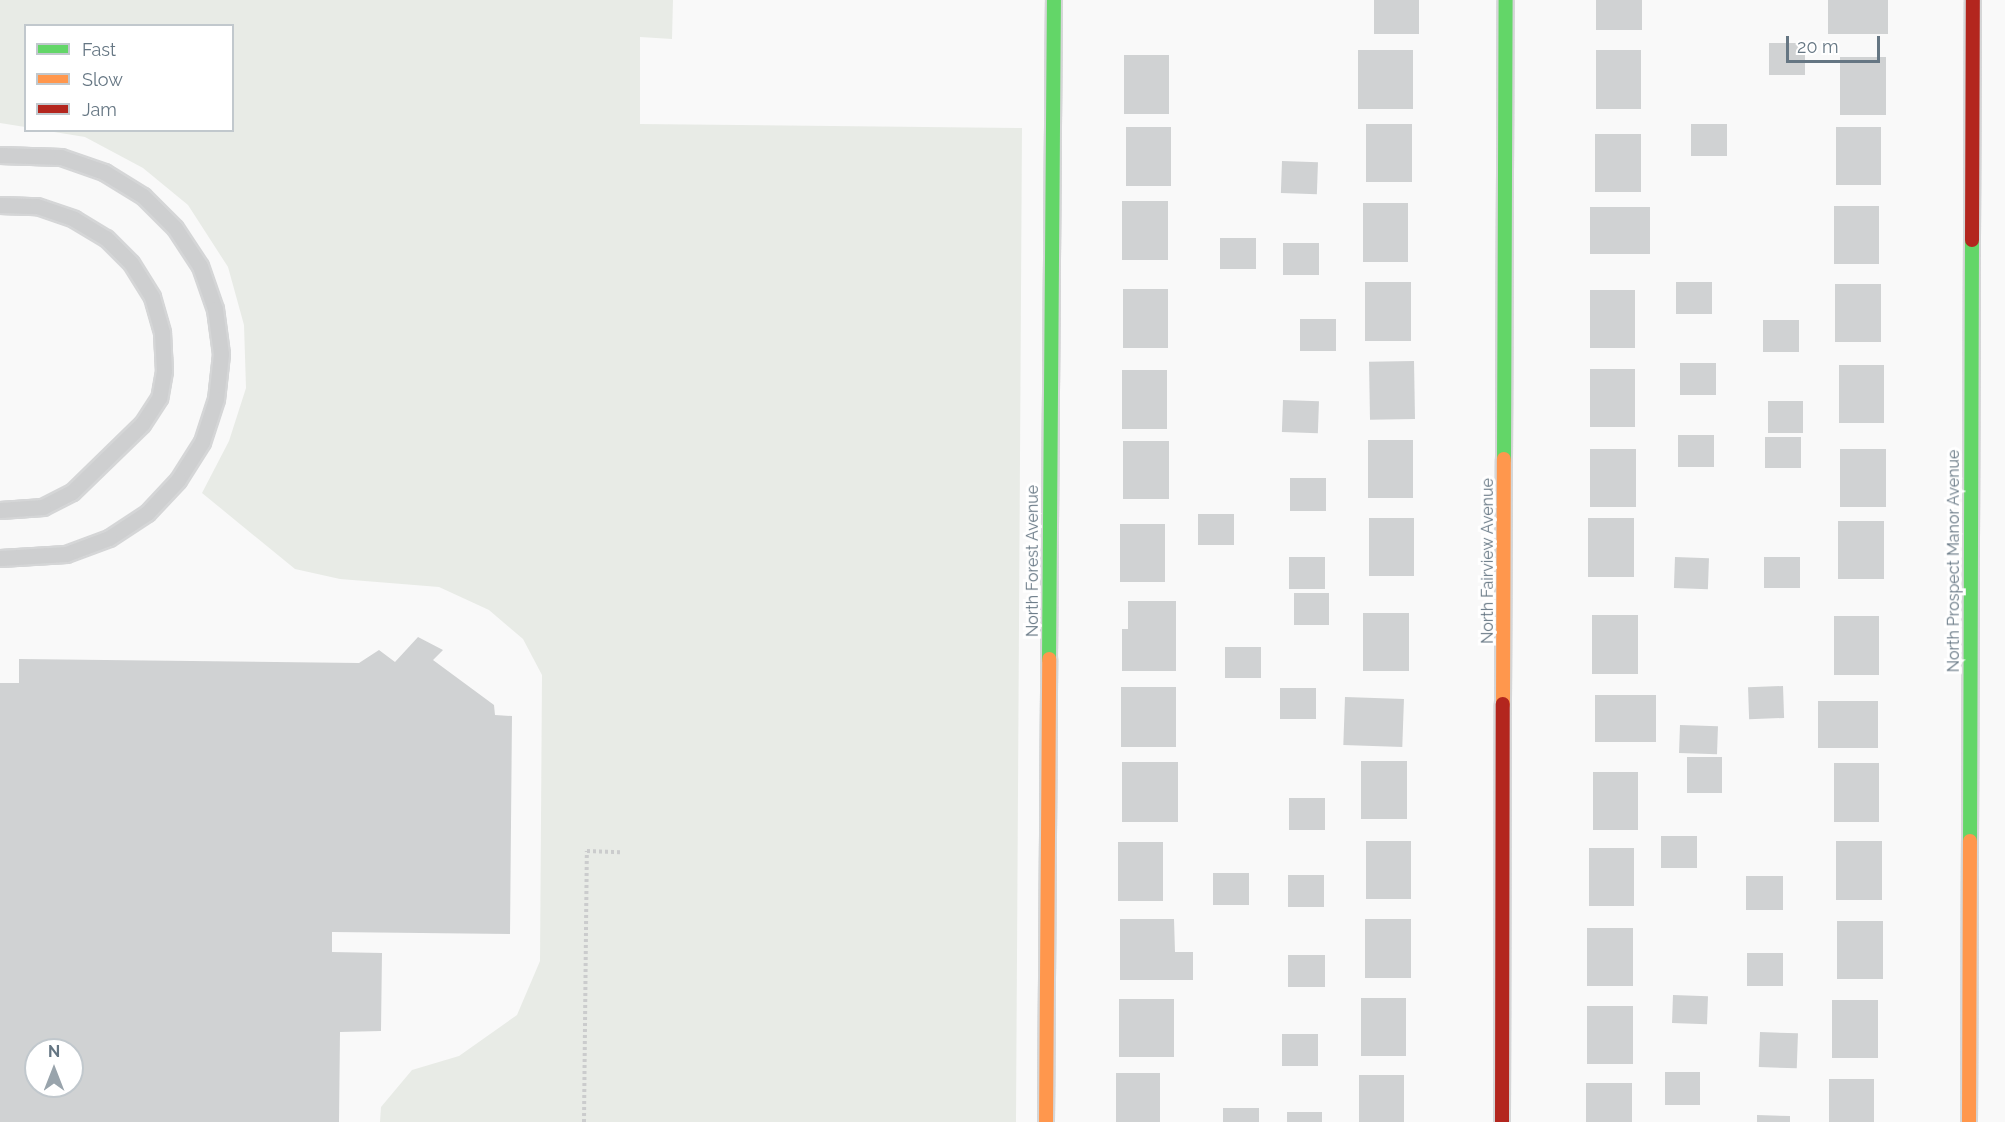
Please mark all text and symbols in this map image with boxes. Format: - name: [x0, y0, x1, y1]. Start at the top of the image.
- legend: [24, 24, 234, 132]
- scale bar: [1789, 24, 1884, 62]
- text: 20 m: [1797, 36, 1839, 57]
- text: Fast: [82, 39, 116, 60]
- text: Slow: [82, 69, 123, 90]
- text: Jam: [82, 99, 117, 120]
- street label: North Prospect Manor Avenue: [1944, 449, 1964, 673]
- street label: North Fairview Avenue: [1478, 478, 1498, 644]
- street label: North Forest Avenue: [1023, 485, 1043, 637]
- north arrow: [24, 1038, 84, 1098]
- text: N: [48, 1042, 60, 1061]

